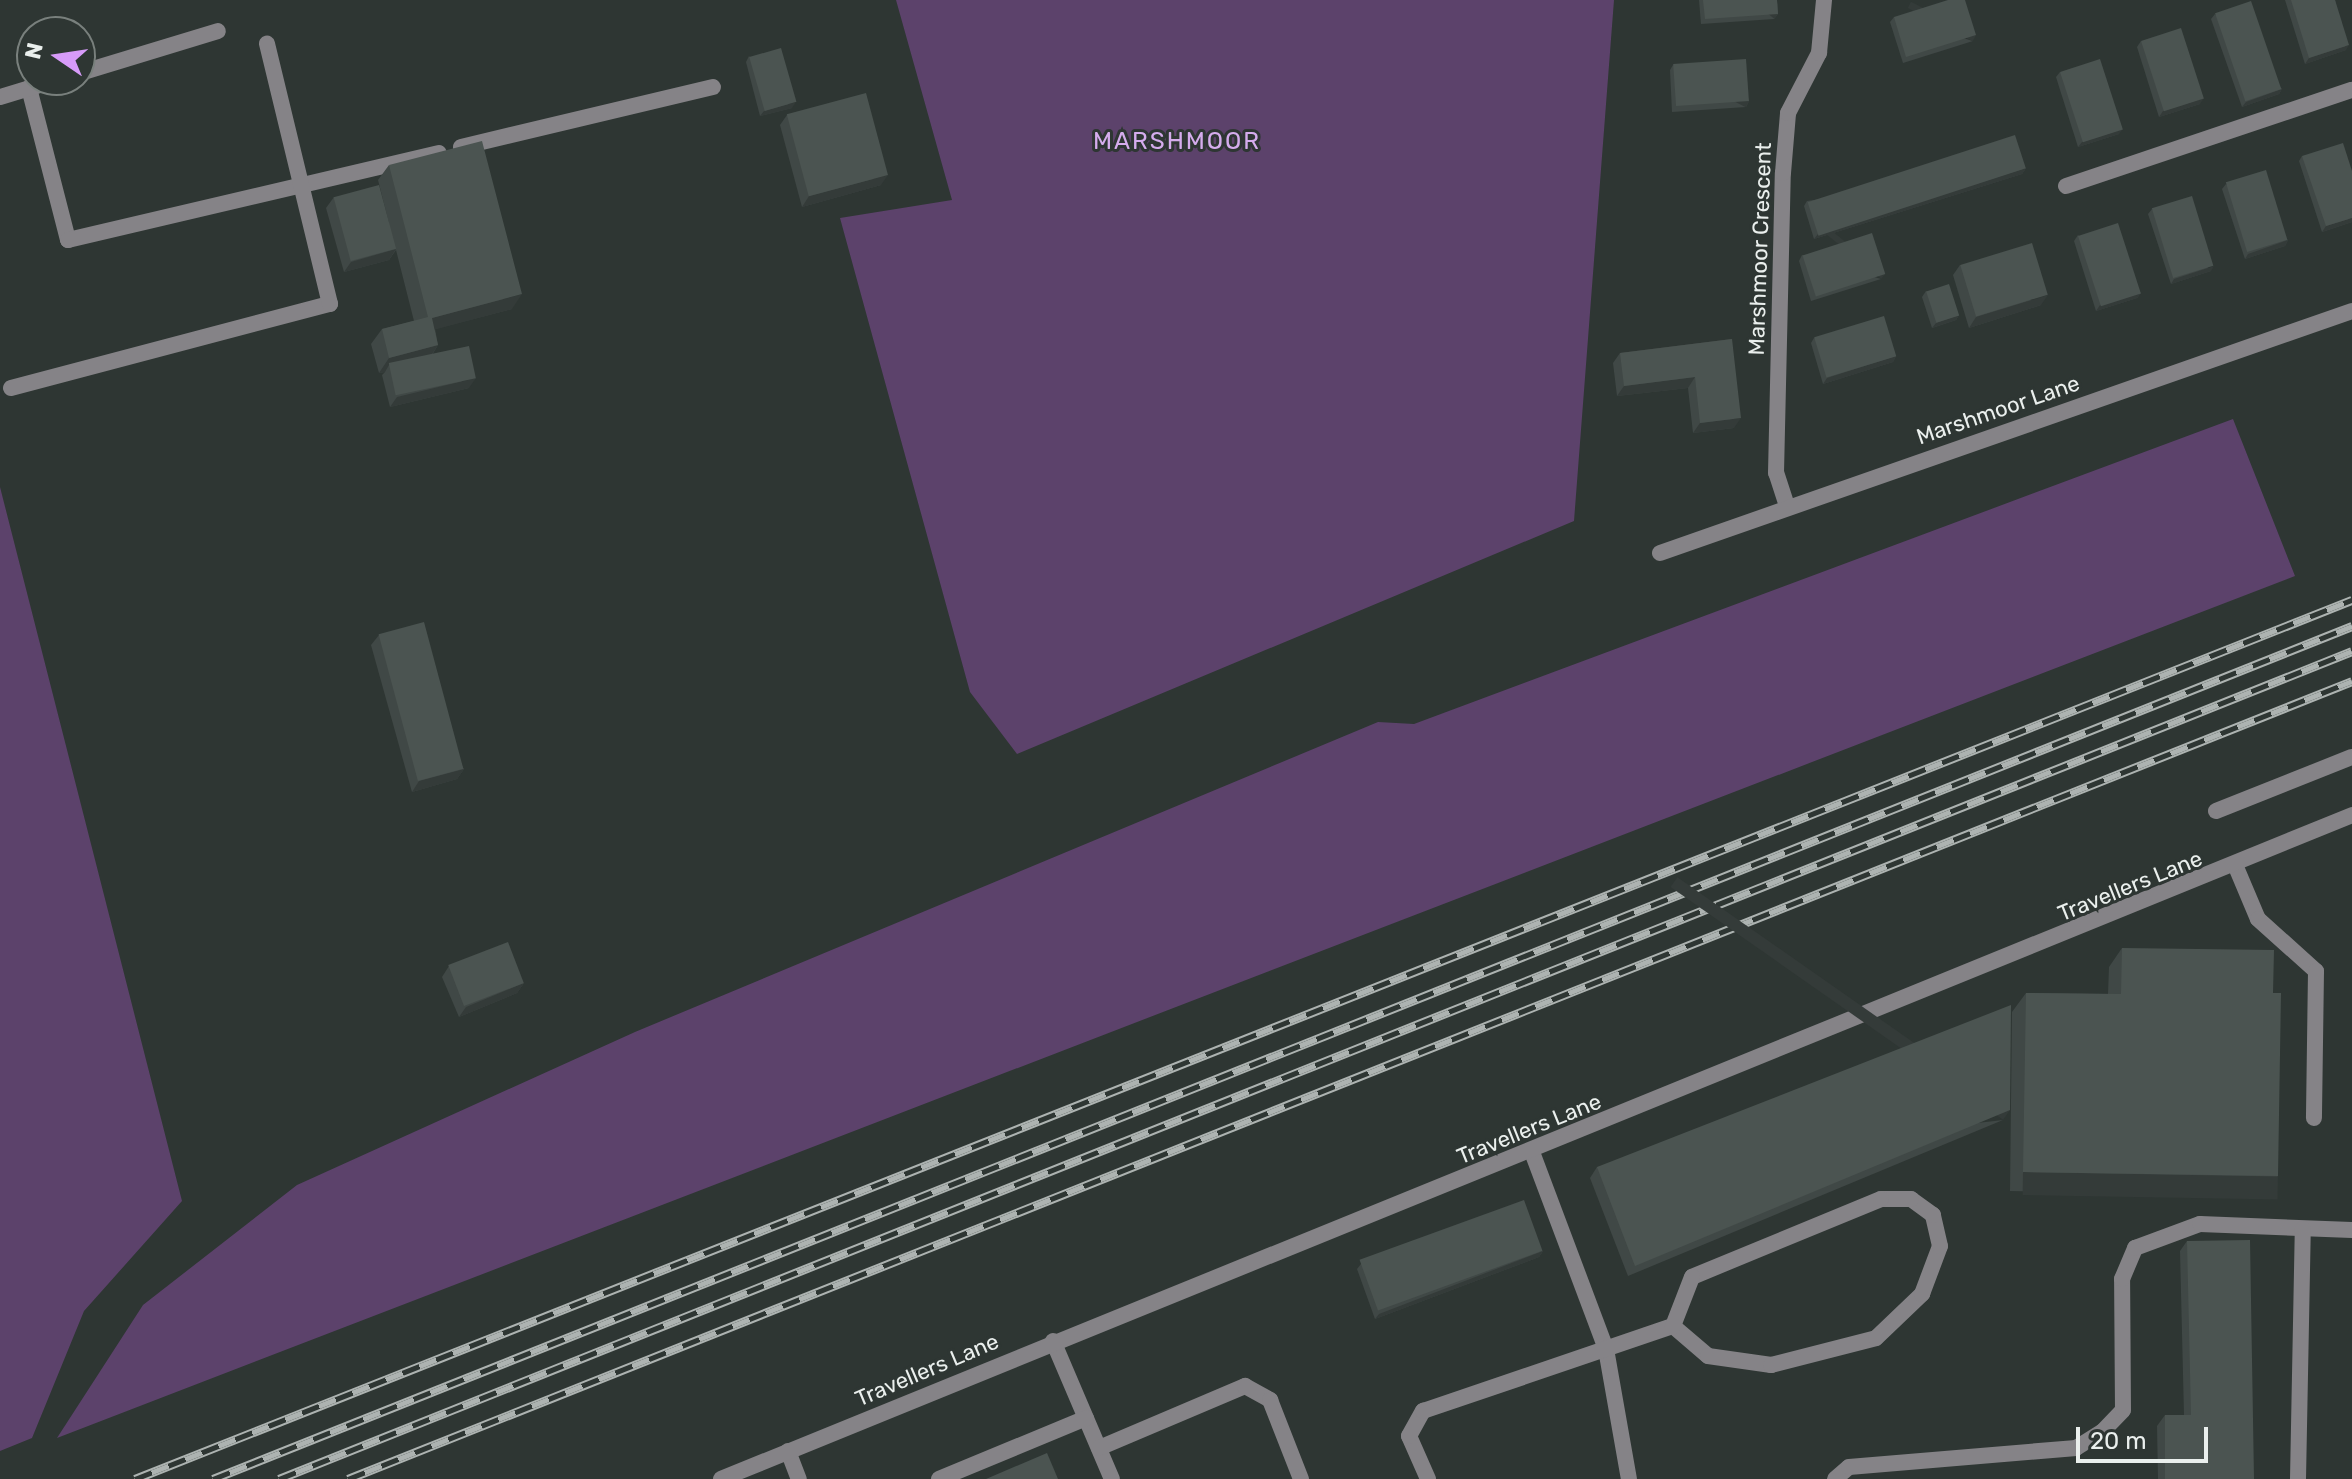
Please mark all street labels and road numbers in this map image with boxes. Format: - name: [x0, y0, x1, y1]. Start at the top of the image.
- street label: Marshmoor Crescent: [1743, 142, 1777, 356]
- street label: Marshmoor Lane: [1913, 370, 2083, 450]
- street label: Travellers Lane: [2054, 845, 2206, 927]
- street label: Travellers Lane: [1453, 1088, 1605, 1170]
- street label: Travellers Lane: [851, 1328, 1003, 1412]

